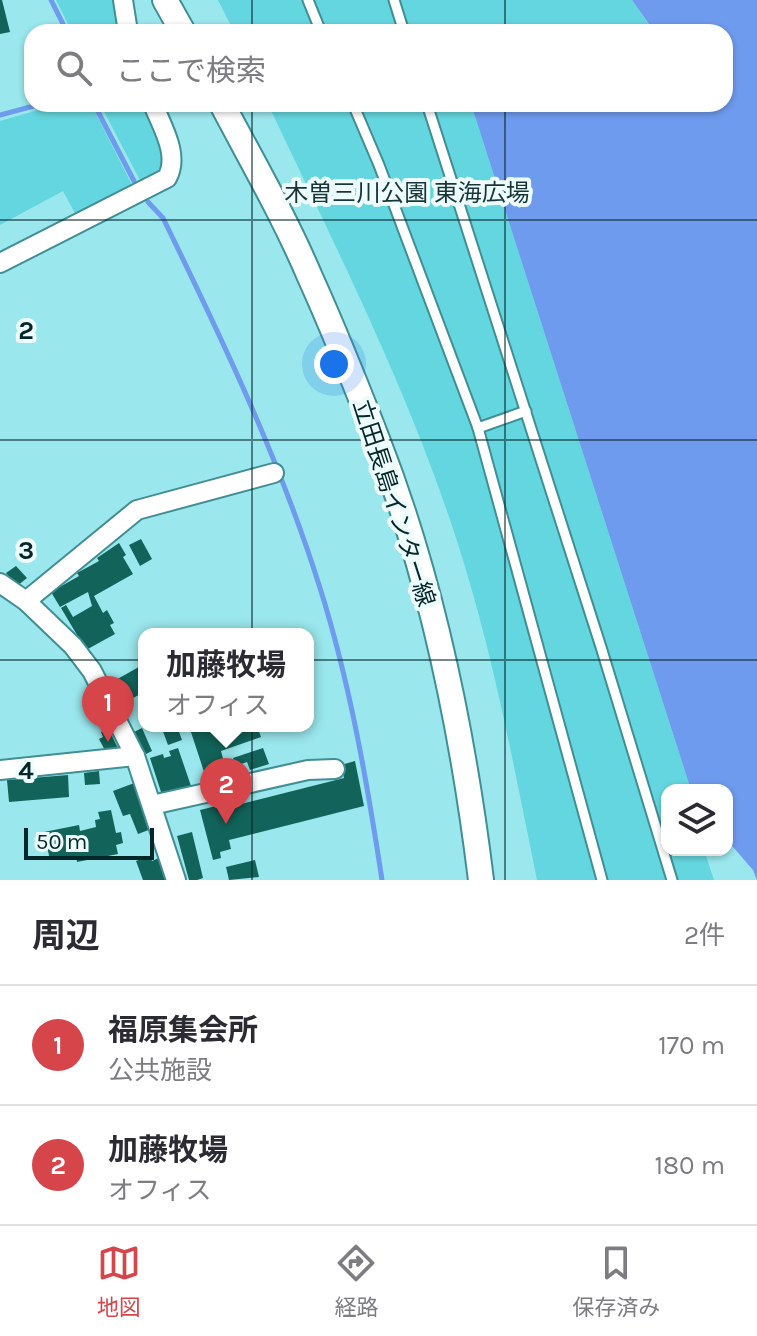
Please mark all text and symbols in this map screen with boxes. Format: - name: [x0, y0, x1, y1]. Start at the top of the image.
- search box: [24, 24, 733, 112]
- icon: search: [52, 46, 96, 90]
- text: ここで検索: [116, 53, 266, 89]
- park label: 木曽三川公園 東海広場: [284, 179, 530, 207]
- text: 2: [18, 315, 34, 346]
- your location: [314, 344, 354, 384]
- street label: 立田長島インター線: [347, 396, 441, 610]
- text: 3: [18, 535, 34, 566]
- popup: [138, 628, 314, 732]
- text: 加藤牧場: [166, 647, 286, 683]
- pin: 1: [82, 676, 134, 742]
- text: オフィス: [166, 690, 269, 721]
- text: 4: [18, 755, 34, 786]
- pin: 2: [200, 758, 252, 824]
- map controls: [661, 784, 733, 856]
- button: layers: [661, 784, 733, 856]
- scale bar: [24, 824, 154, 860]
- text: 50 m: [36, 829, 87, 855]
- text: 周辺: [32, 916, 100, 956]
- text: 2件: [684, 920, 725, 951]
- text: 福原集会所: [108, 1012, 258, 1048]
- text: 1: [53, 1030, 63, 1061]
- text: 170 m: [658, 1030, 725, 1061]
- text: 公共施設: [108, 1055, 212, 1086]
- text: 加藤牧場: [108, 1132, 228, 1168]
- text: 2: [50, 1150, 66, 1181]
- text: 180 m: [655, 1150, 725, 1181]
- text: オフィス: [108, 1175, 211, 1206]
- tab: 地図: [97, 1241, 141, 1321]
- tab: 経路: [334, 1241, 378, 1321]
- tab: 保存済み: [572, 1241, 660, 1321]

